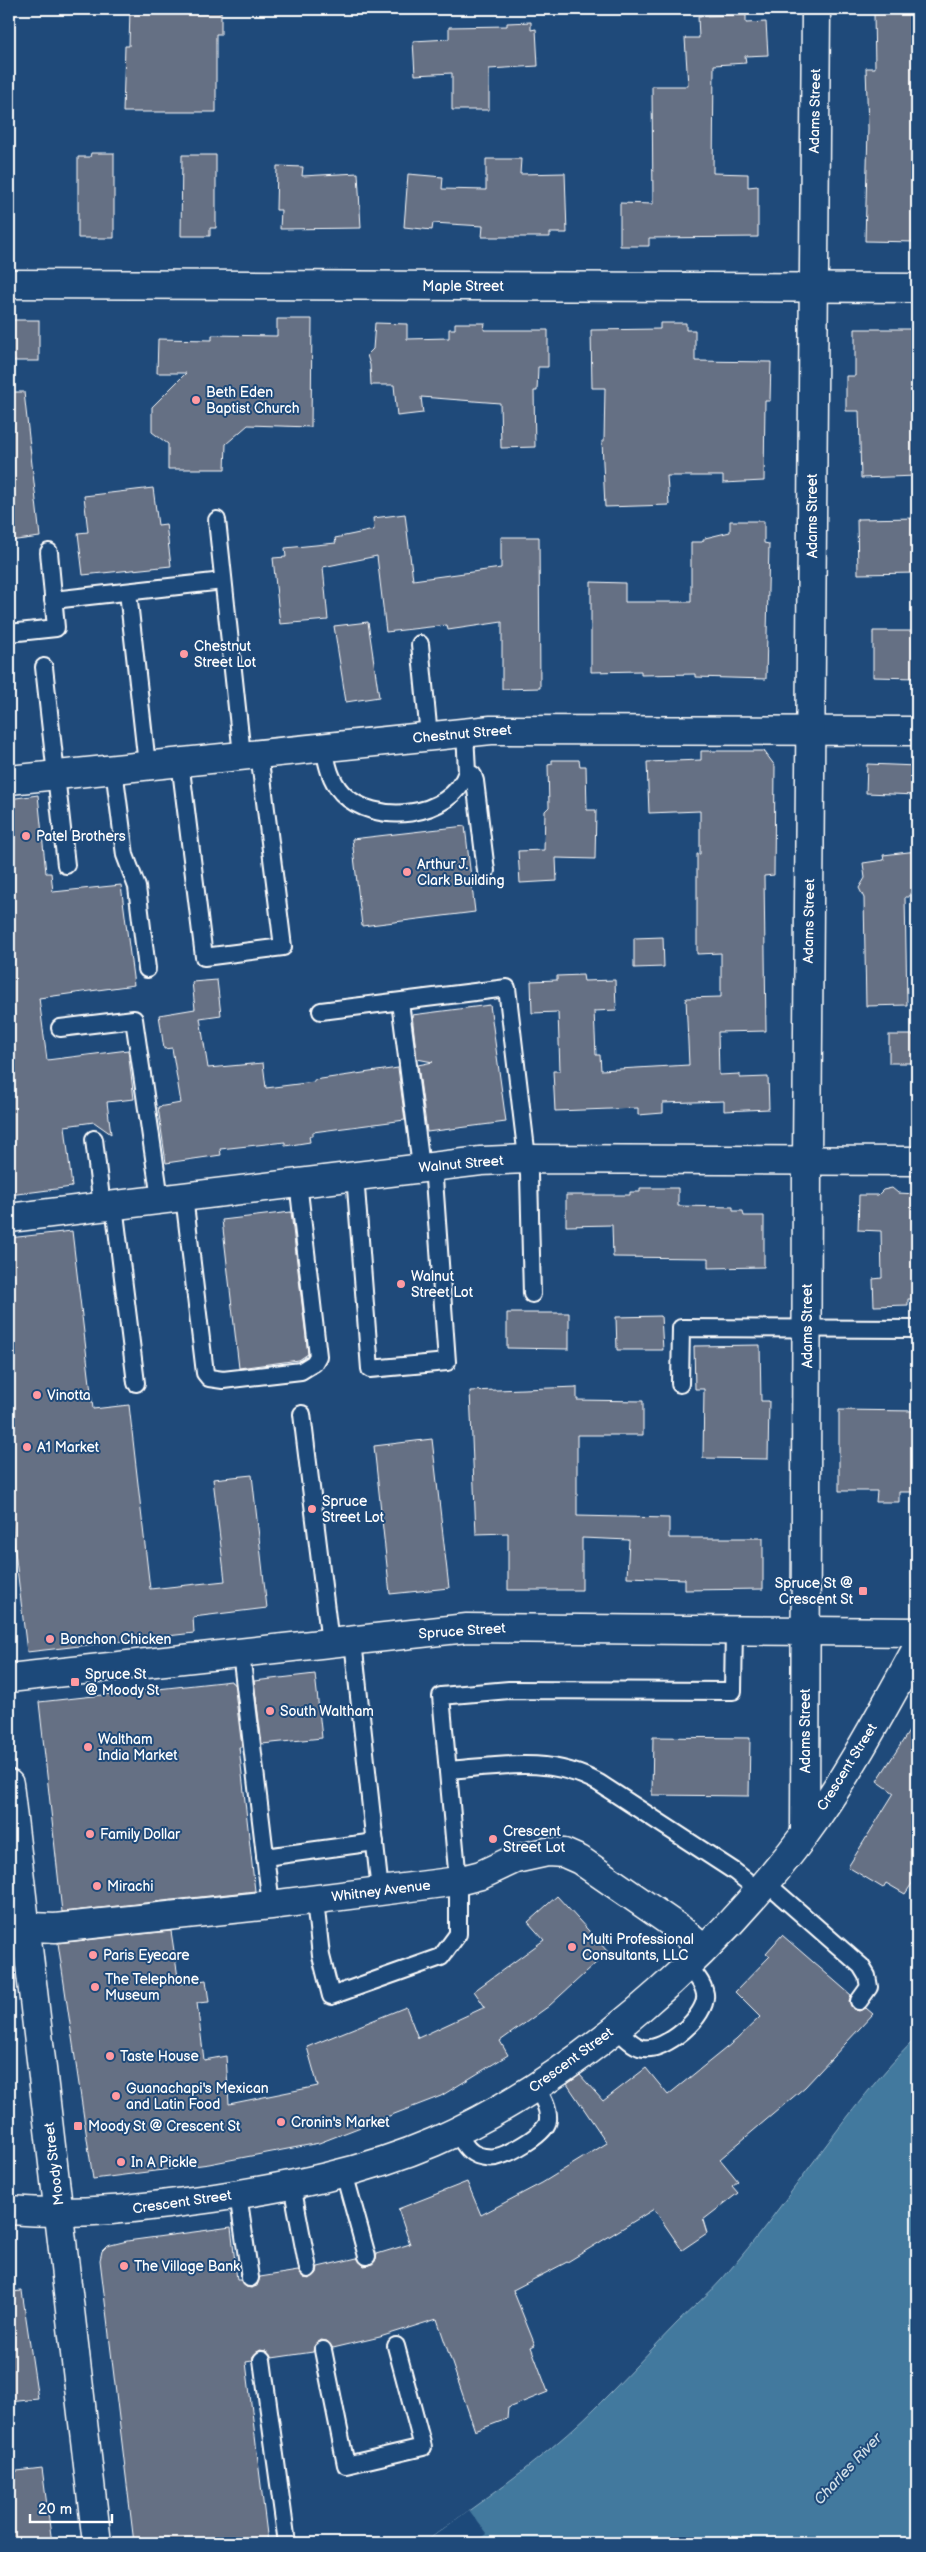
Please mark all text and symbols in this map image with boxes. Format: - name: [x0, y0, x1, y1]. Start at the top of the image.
- street label: Adams Street: [806, 68, 824, 153]
- street label: Maple Street: [422, 278, 504, 295]
- place label: Beth Eden Baptist Church: [206, 384, 300, 417]
- marker: Beth Eden Baptist Church: [190, 394, 202, 406]
- street label: Adams Street: [804, 473, 821, 558]
- place label: Chestnut Street Lot: [194, 638, 257, 671]
- marker: Chestnut Street Lot: [178, 648, 190, 660]
- street label: Chestnut Street: [412, 721, 513, 747]
- place label: Patel Brothers: [36, 828, 126, 845]
- marker: Patel Brothers: [20, 830, 32, 842]
- place label: Arthur J. Clark Building: [417, 856, 505, 889]
- marker: Arthur J. Clark Building: [401, 866, 413, 878]
- street label: Adams Street: [800, 878, 818, 963]
- street label: Walnut Street: [418, 1152, 505, 1176]
- place label: Walnut Street Lot: [411, 1268, 474, 1301]
- marker: Walnut Street Lot: [395, 1278, 407, 1290]
- street label: Adams Street: [799, 1283, 816, 1368]
- place label: Vinotta: [47, 1387, 91, 1404]
- marker: Vinotta: [31, 1389, 43, 1401]
- place label: A1 Market: [37, 1439, 100, 1456]
- marker: A1 Market: [21, 1441, 33, 1453]
- place label: Spruce Street Lot: [322, 1493, 385, 1526]
- marker: Spruce Street Lot: [306, 1503, 318, 1515]
- place label: Spruce St @ Crescent St: [775, 1575, 854, 1608]
- marker: Spruce St @ Crescent St: [857, 1585, 869, 1597]
- street label: Spruce Street: [418, 1619, 507, 1643]
- place label: Bonchon Chicken: [60, 1631, 172, 1648]
- marker: Bonchon Chicken: [44, 1633, 56, 1645]
- place label: Spruce St @ Moody St: [85, 1666, 160, 1699]
- marker: Spruce St @ Moody St: [69, 1676, 81, 1688]
- street label: Adams Street: [797, 1688, 814, 1773]
- place label: South Waltham: [280, 1703, 374, 1720]
- marker: South Waltham: [264, 1705, 276, 1717]
- street label: Crescent Street: [813, 1720, 881, 1814]
- place label: Waltham India Market: [98, 1731, 178, 1764]
- marker: Waltham India Market: [82, 1741, 94, 1753]
- place label: Crescent Street Lot: [503, 1823, 566, 1856]
- place label: Family Dollar: [100, 1826, 181, 1843]
- marker: Family Dollar: [84, 1828, 96, 1840]
- marker: Crescent Street Lot: [487, 1833, 499, 1845]
- street label: Whitney Avenue: [330, 1876, 432, 1906]
- place label: Mirachi: [107, 1878, 154, 1895]
- marker: Mirachi: [91, 1880, 103, 1892]
- place label: Multi Professional Consultants, LLC: [582, 1931, 694, 1964]
- marker: Multi Professional Consultants, LLC: [566, 1941, 578, 1953]
- place label: Paris Eyecare: [103, 1947, 190, 1964]
- marker: Paris Eyecare: [87, 1949, 99, 1961]
- place label: The Telephone Museum: [105, 1971, 199, 2004]
- marker: The Telephone Museum: [89, 1981, 101, 1993]
- street label: Crescent Street: [526, 2023, 617, 2096]
- place label: Taste House: [120, 2048, 199, 2065]
- marker: Taste House: [104, 2050, 116, 2062]
- place label: Guanachapi's Mexican and Latin Food: [126, 2080, 269, 2113]
- marker: Guanachapi's Mexican and Latin Food: [110, 2090, 122, 2102]
- place label: Cronin's Market: [291, 2114, 390, 2131]
- marker: Cronin's Market: [275, 2116, 287, 2128]
- place label: Moody St @ Crescent St: [88, 2118, 241, 2135]
- marker: Moody St @ Crescent St: [72, 2120, 84, 2132]
- street label: Moody Street: [40, 2121, 68, 2206]
- place label: In A Pickle: [131, 2154, 197, 2171]
- marker: In A Pickle: [115, 2156, 127, 2168]
- street label: Crescent Street: [131, 2187, 233, 2217]
- place label: The Village Bank: [134, 2258, 240, 2275]
- marker: The Village Bank: [118, 2260, 130, 2272]
- water label: Charles River: [810, 2428, 887, 2509]
- scale bar: [30, 2492, 112, 2524]
- text: 20 m: [38, 2500, 72, 2519]

